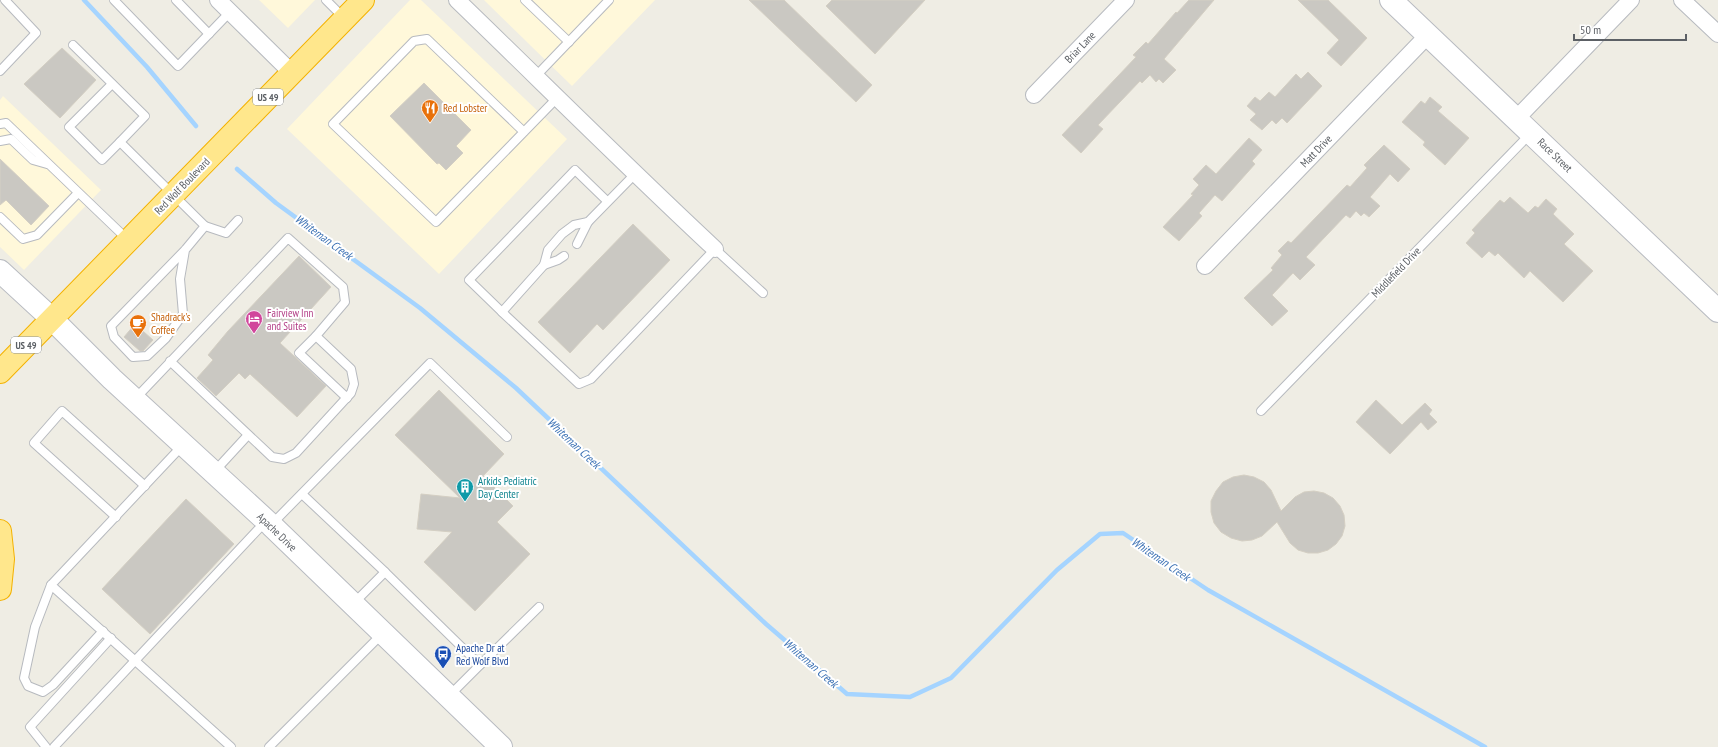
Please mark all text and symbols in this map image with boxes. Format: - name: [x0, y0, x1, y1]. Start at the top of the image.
- scale bar: [1574, 16, 1686, 42]
- text: 50 m: [1580, 22, 1601, 37]
- street label: Briar Lane: [1062, 28, 1099, 66]
- road number: US 49: [253, 89, 283, 105]
- restaurant icon: Red Lobster: [420, 98, 440, 123]
- place label: Red Lobster: [443, 101, 487, 115]
- street label: Matt Drive: [1297, 132, 1335, 170]
- street label: Race Street: [1535, 135, 1575, 175]
- street label: Red Wolf Boulevard: [151, 154, 213, 217]
- water label: Whiteman Creek: [292, 211, 357, 264]
- street label: Middlefield Drive: [1368, 243, 1424, 300]
- place label: Fairview Inn and Suites: [267, 306, 313, 333]
- hotel icon: Fairview Inn and Suites: [244, 309, 264, 334]
- place label: Shadrack's Coffee: [151, 310, 191, 337]
- cafe icon: Shadrack's Coffee: [128, 313, 148, 338]
- road number: US 49: [11, 337, 41, 353]
- water label: Whiteman Creek: [544, 414, 605, 472]
- place label: Arkids Pediatric Day Center: [478, 474, 537, 501]
- building icon: Arkids Pediatric Day Center: [455, 477, 475, 502]
- street label: Apache Drive: [254, 510, 300, 555]
- water label: Whiteman Creek: [1129, 534, 1194, 585]
- water label: Whiteman Creek: [781, 635, 842, 692]
- place label: Apache Dr at Red Wolf Blvd: [456, 641, 509, 668]
- bus stop icon: Apache Dr at Red Wolf Blvd: [433, 644, 453, 669]

